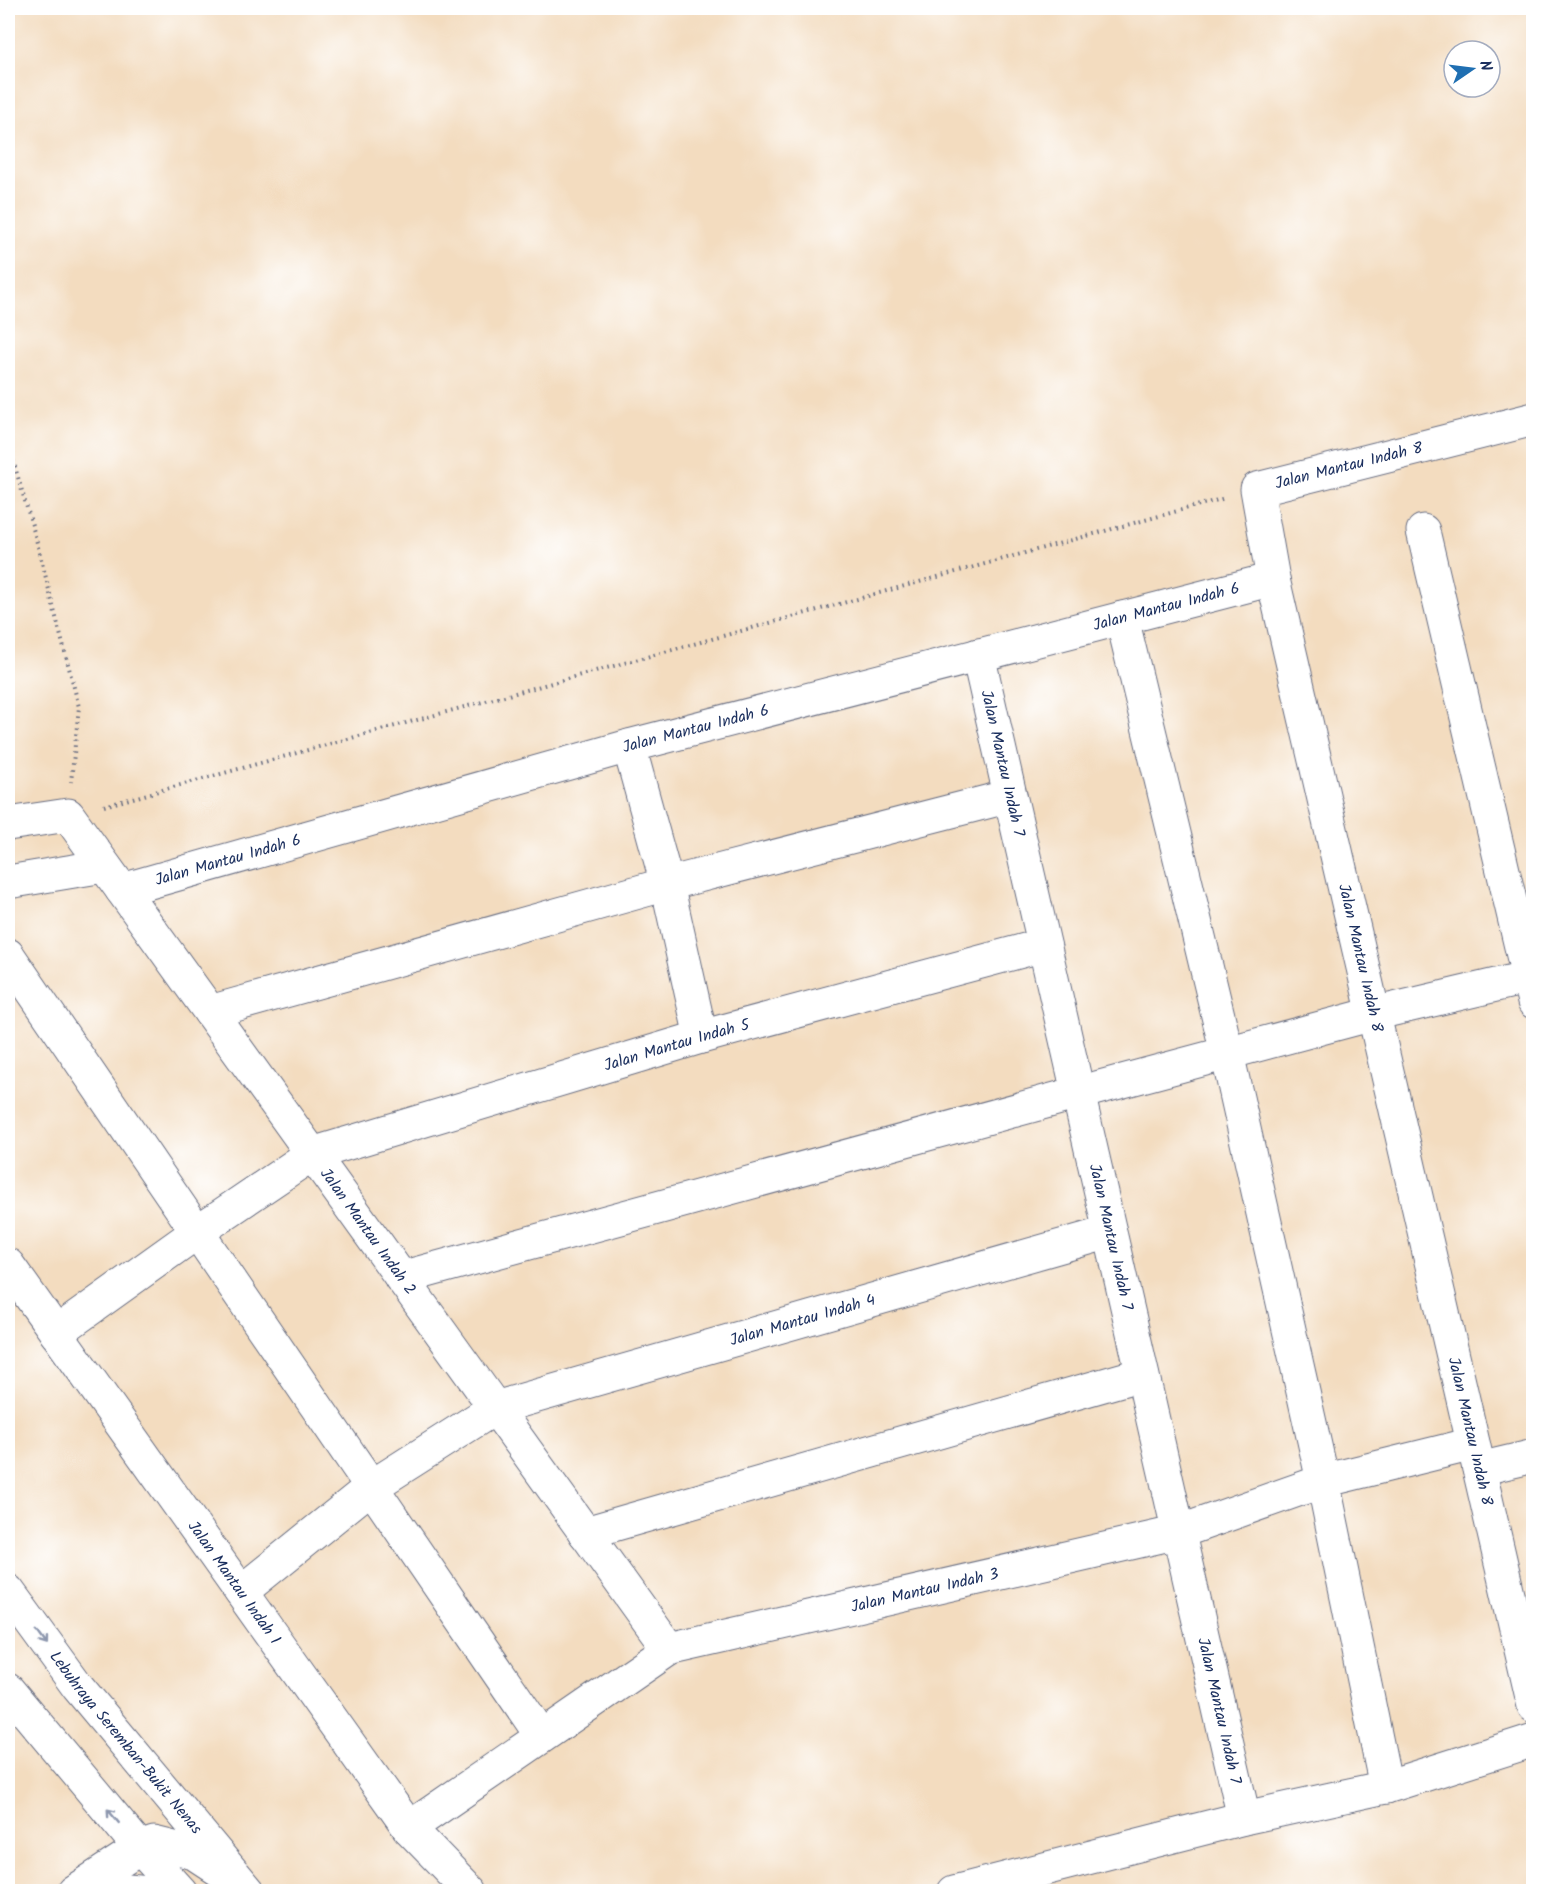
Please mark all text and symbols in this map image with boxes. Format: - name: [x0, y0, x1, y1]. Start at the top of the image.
- north arrow: [1442, 39, 1502, 99]
- text: N: [1472, 58, 1498, 74]
- street label: Jalan Mantau Indah 8: [1273, 435, 1426, 496]
- street label: Jalan Mantau Indah 6: [1090, 576, 1242, 638]
- street label: Jalan Mantau Indah 7: [974, 688, 1032, 839]
- street label: Jalan Mantau Indah 6: [619, 698, 772, 760]
- street label: Jalan Mantau Indah 6: [152, 827, 304, 893]
- street label: Jalan Mantau Indah 8: [1331, 881, 1390, 1035]
- street label: Jalan Mantau Indah 5: [601, 1012, 754, 1078]
- street label: Jalan Mantau Indah 7: [1082, 1161, 1140, 1313]
- street label: Jalan Mantau Indah 2: [314, 1163, 422, 1300]
- street label: Jalan Mantau Indah 4: [727, 1287, 879, 1353]
- street label: Jalan Mantau Indah 8: [1441, 1355, 1500, 1508]
- street label: Jalan Mantau Indah 1: [181, 1516, 287, 1650]
- street label: Jalan Mantau Indah 3: [848, 1561, 1001, 1619]
- one-way arrow: [35, 1630, 48, 1646]
- street label: Jalan Mantau Indah 7: [1191, 1635, 1248, 1787]
- street label: Lebuhraya Seremban-Bukit Nenas: [43, 1646, 208, 1840]
- one-way arrow: [107, 1809, 120, 1825]

